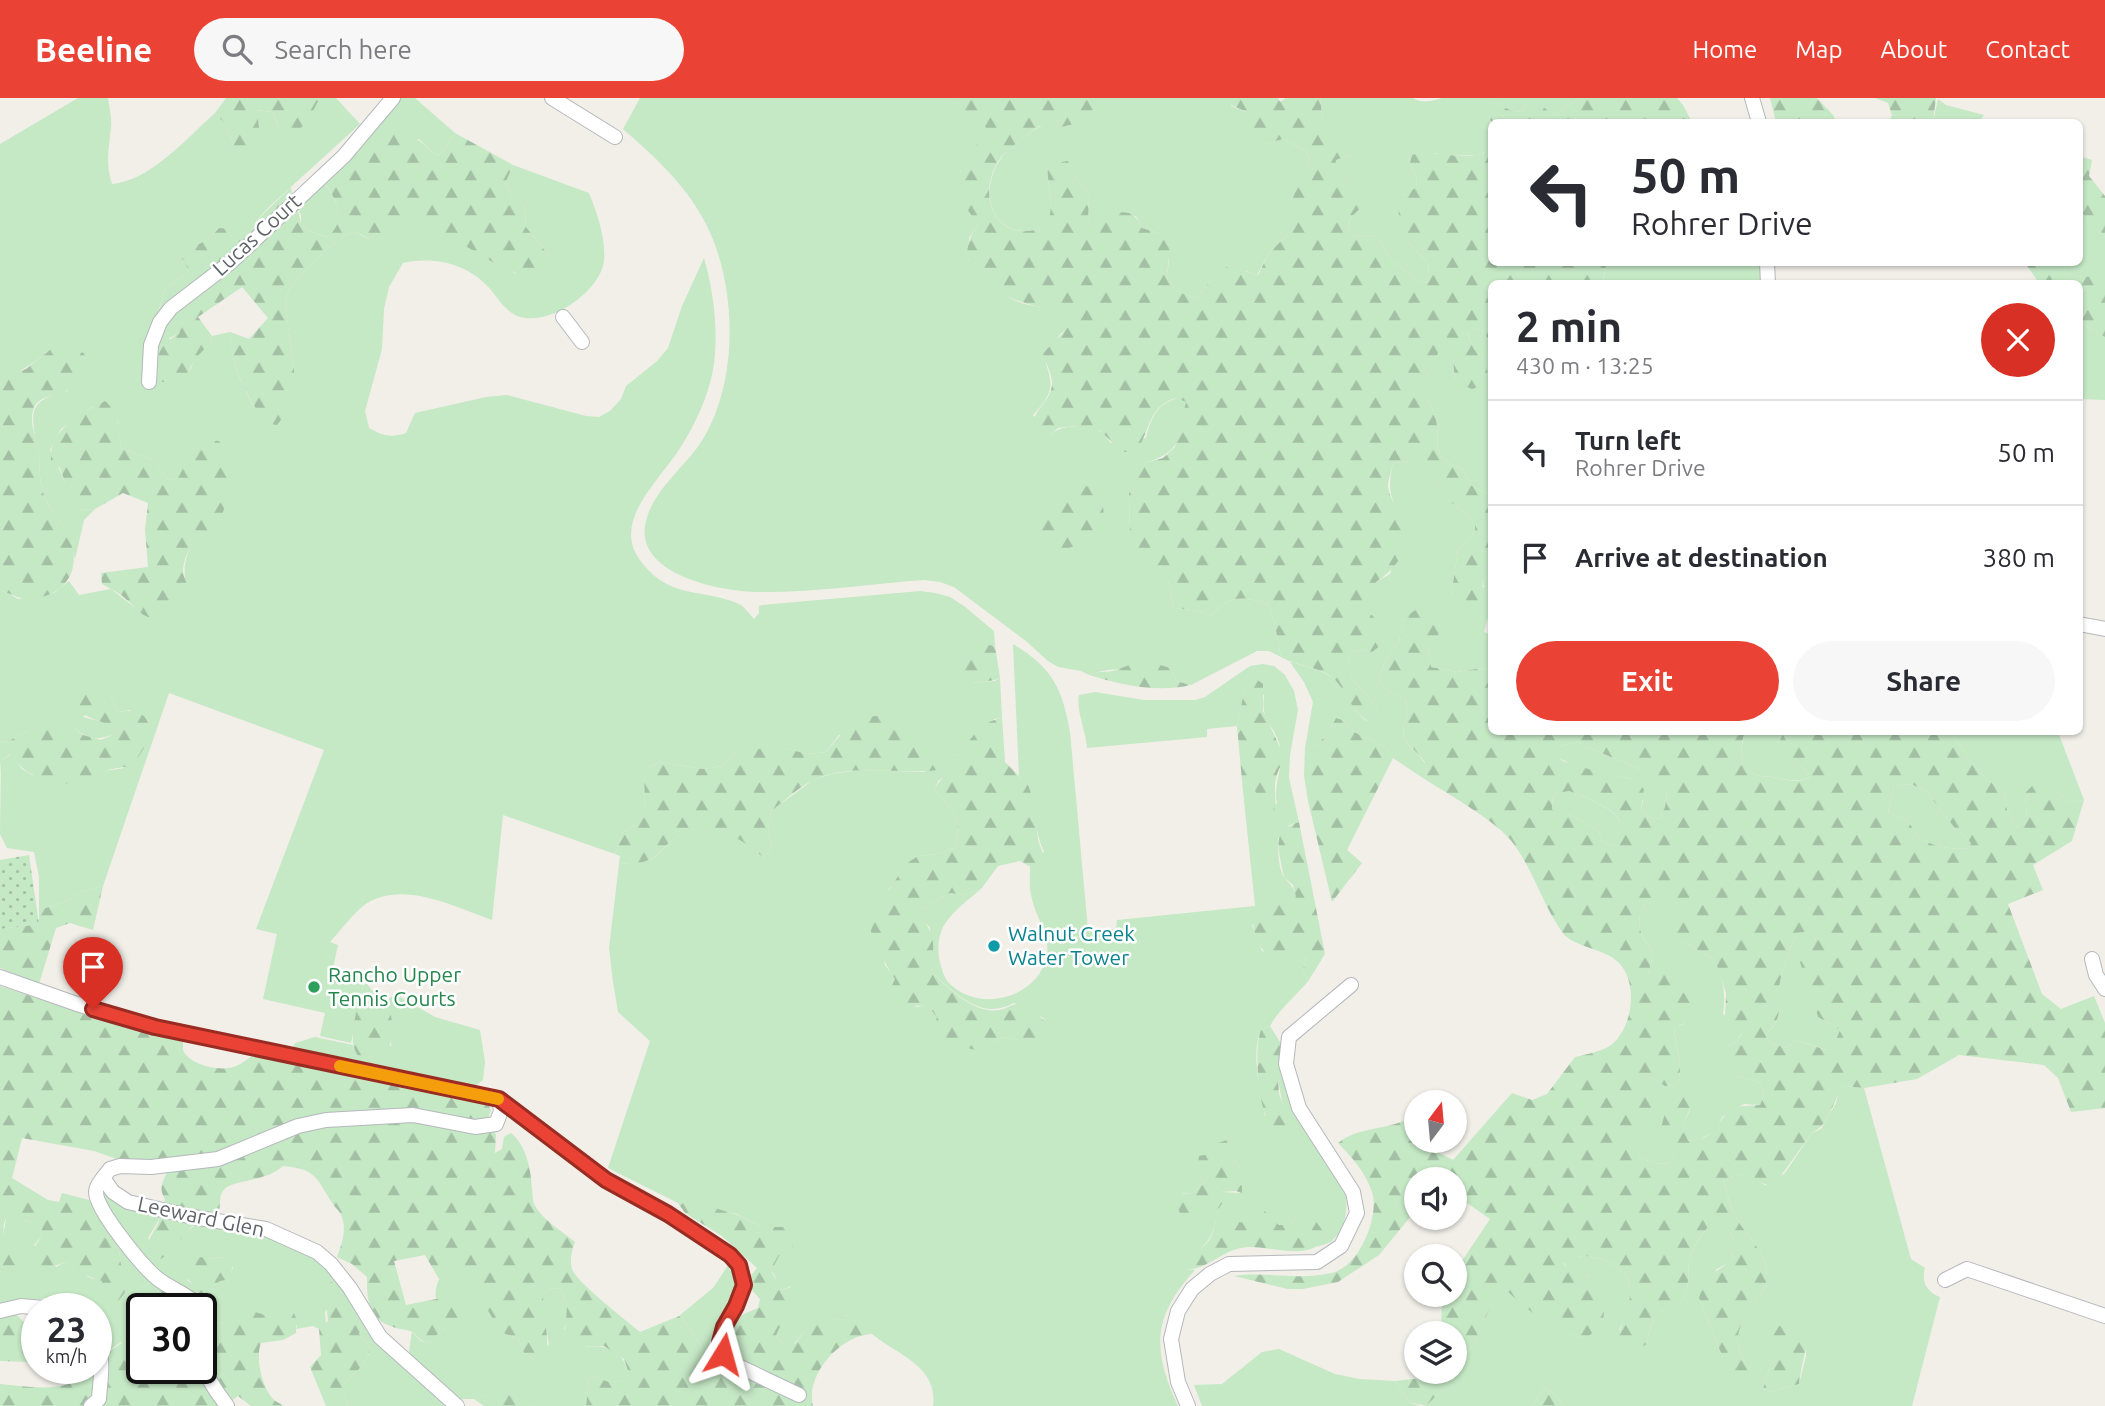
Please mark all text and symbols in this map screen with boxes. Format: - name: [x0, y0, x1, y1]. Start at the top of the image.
- search box: [194, 18, 684, 81]
- icon: search: [218, 30, 256, 68]
- text: Beeline: [35, 31, 152, 68]
- text: Search here: [274, 35, 412, 64]
- text: Home: [1692, 36, 1757, 63]
- text: Map: [1795, 36, 1842, 63]
- text: About: [1880, 36, 1947, 63]
- text: Contact: [1985, 36, 2070, 63]
- icon: left: [1516, 147, 1607, 238]
- text: 50 m: [1631, 147, 1740, 202]
- street label: Lucas Court: [207, 188, 305, 280]
- text: Rohrer Drive: [1631, 205, 1813, 241]
- text: 2 min: [1516, 303, 1622, 350]
- button: close: [1981, 303, 2055, 377]
- text: 430 m · 13:25: [1516, 353, 1654, 378]
- text: Turn left: [1575, 426, 1681, 455]
- icon: left: [1516, 434, 1554, 472]
- text: 50 m: [1997, 438, 2055, 467]
- text: Rohrer Drive: [1575, 455, 1706, 480]
- icon: arrive: [1516, 539, 1554, 577]
- text: Arrive at destination: [1575, 543, 1828, 572]
- text: 380 m: [1983, 543, 2055, 572]
- button: Exit: [1516, 641, 1779, 721]
- button: Share: [1793, 641, 2055, 721]
- place label: Walnut Creek Water Tower: [1008, 921, 1135, 969]
- pin: [63, 937, 123, 1009]
- marker: Walnut Creek Water Tower: [986, 938, 1002, 954]
- icon: arrive: [74, 948, 112, 986]
- place label: Rancho Upper Tennis Courts: [328, 962, 461, 1010]
- marker: Rancho Upper Tennis Courts: [306, 979, 322, 995]
- north arrow: [1404, 1090, 1466, 1153]
- map controls: [1404, 1090, 1467, 1384]
- button: sound: [1404, 1167, 1467, 1230]
- street label: Leeward Glen: [136, 1191, 267, 1241]
- button: search: [1404, 1244, 1467, 1307]
- speed limit sign: 30: [126, 1293, 217, 1384]
- text: 23: [47, 1309, 86, 1349]
- position arrow: [686, 1317, 760, 1391]
- button: layers: [1404, 1321, 1467, 1384]
- text: km/h: [46, 1346, 87, 1366]

